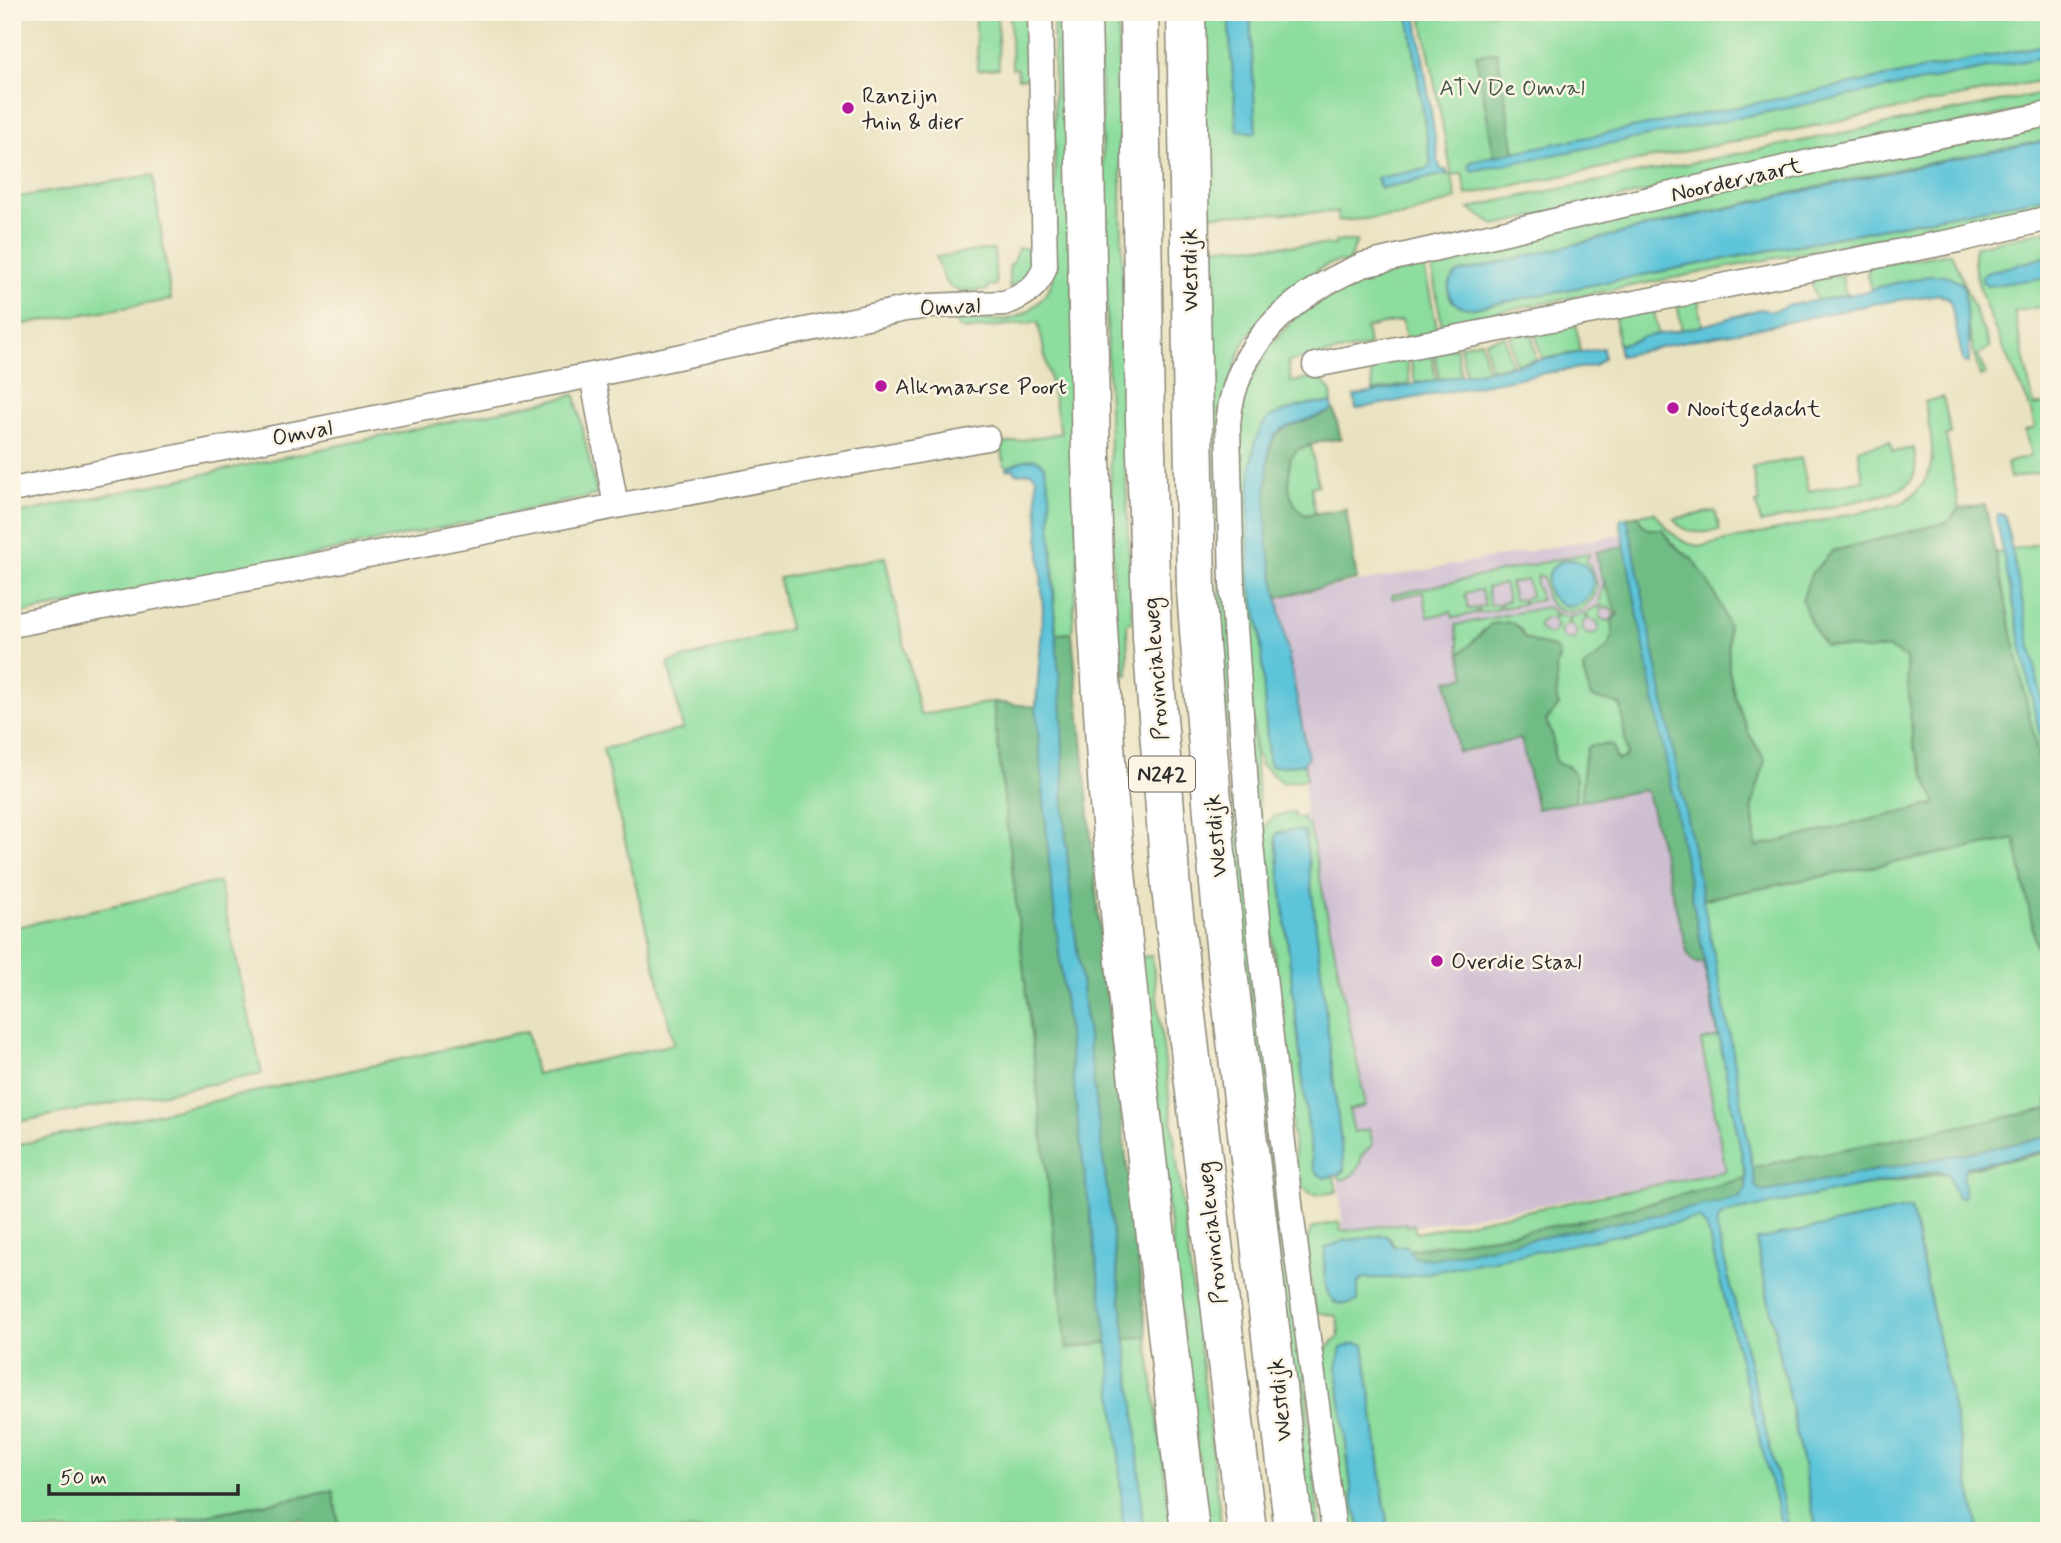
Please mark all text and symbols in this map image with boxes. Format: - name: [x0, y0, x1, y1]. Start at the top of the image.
- park label: ATV De Omval: [1439, 74, 1585, 104]
- place label: Ranzijn tuin & dier: [861, 82, 964, 138]
- marker: Ranzijn tuin & dier: [840, 100, 856, 116]
- street label: Noordervaart: [1668, 151, 1805, 211]
- street label: Westdijk: [1175, 228, 1207, 312]
- street label: Omval: [919, 291, 981, 325]
- place label: Alkmaarse Poort: [895, 373, 1067, 403]
- marker: Alkmaarse Poort: [873, 378, 889, 394]
- place label: Nooitgedacht: [1687, 395, 1821, 427]
- marker: Nooitgedacht: [1665, 400, 1681, 416]
- street label: Omval: [270, 413, 335, 454]
- street label: Provincialeweg: [1137, 596, 1179, 741]
- road number: N242: [1129, 756, 1195, 792]
- street label: Westdijk: [1198, 793, 1236, 879]
- place label: Overdie Staal: [1451, 948, 1582, 978]
- marker: Overdie Staal: [1429, 953, 1445, 969]
- street label: Provincialeweg: [1191, 1160, 1237, 1306]
- street label: Westdijk: [1262, 1357, 1300, 1443]
- scale bar: [49, 1452, 238, 1496]
- text: 50 m: [60, 1464, 107, 1492]

